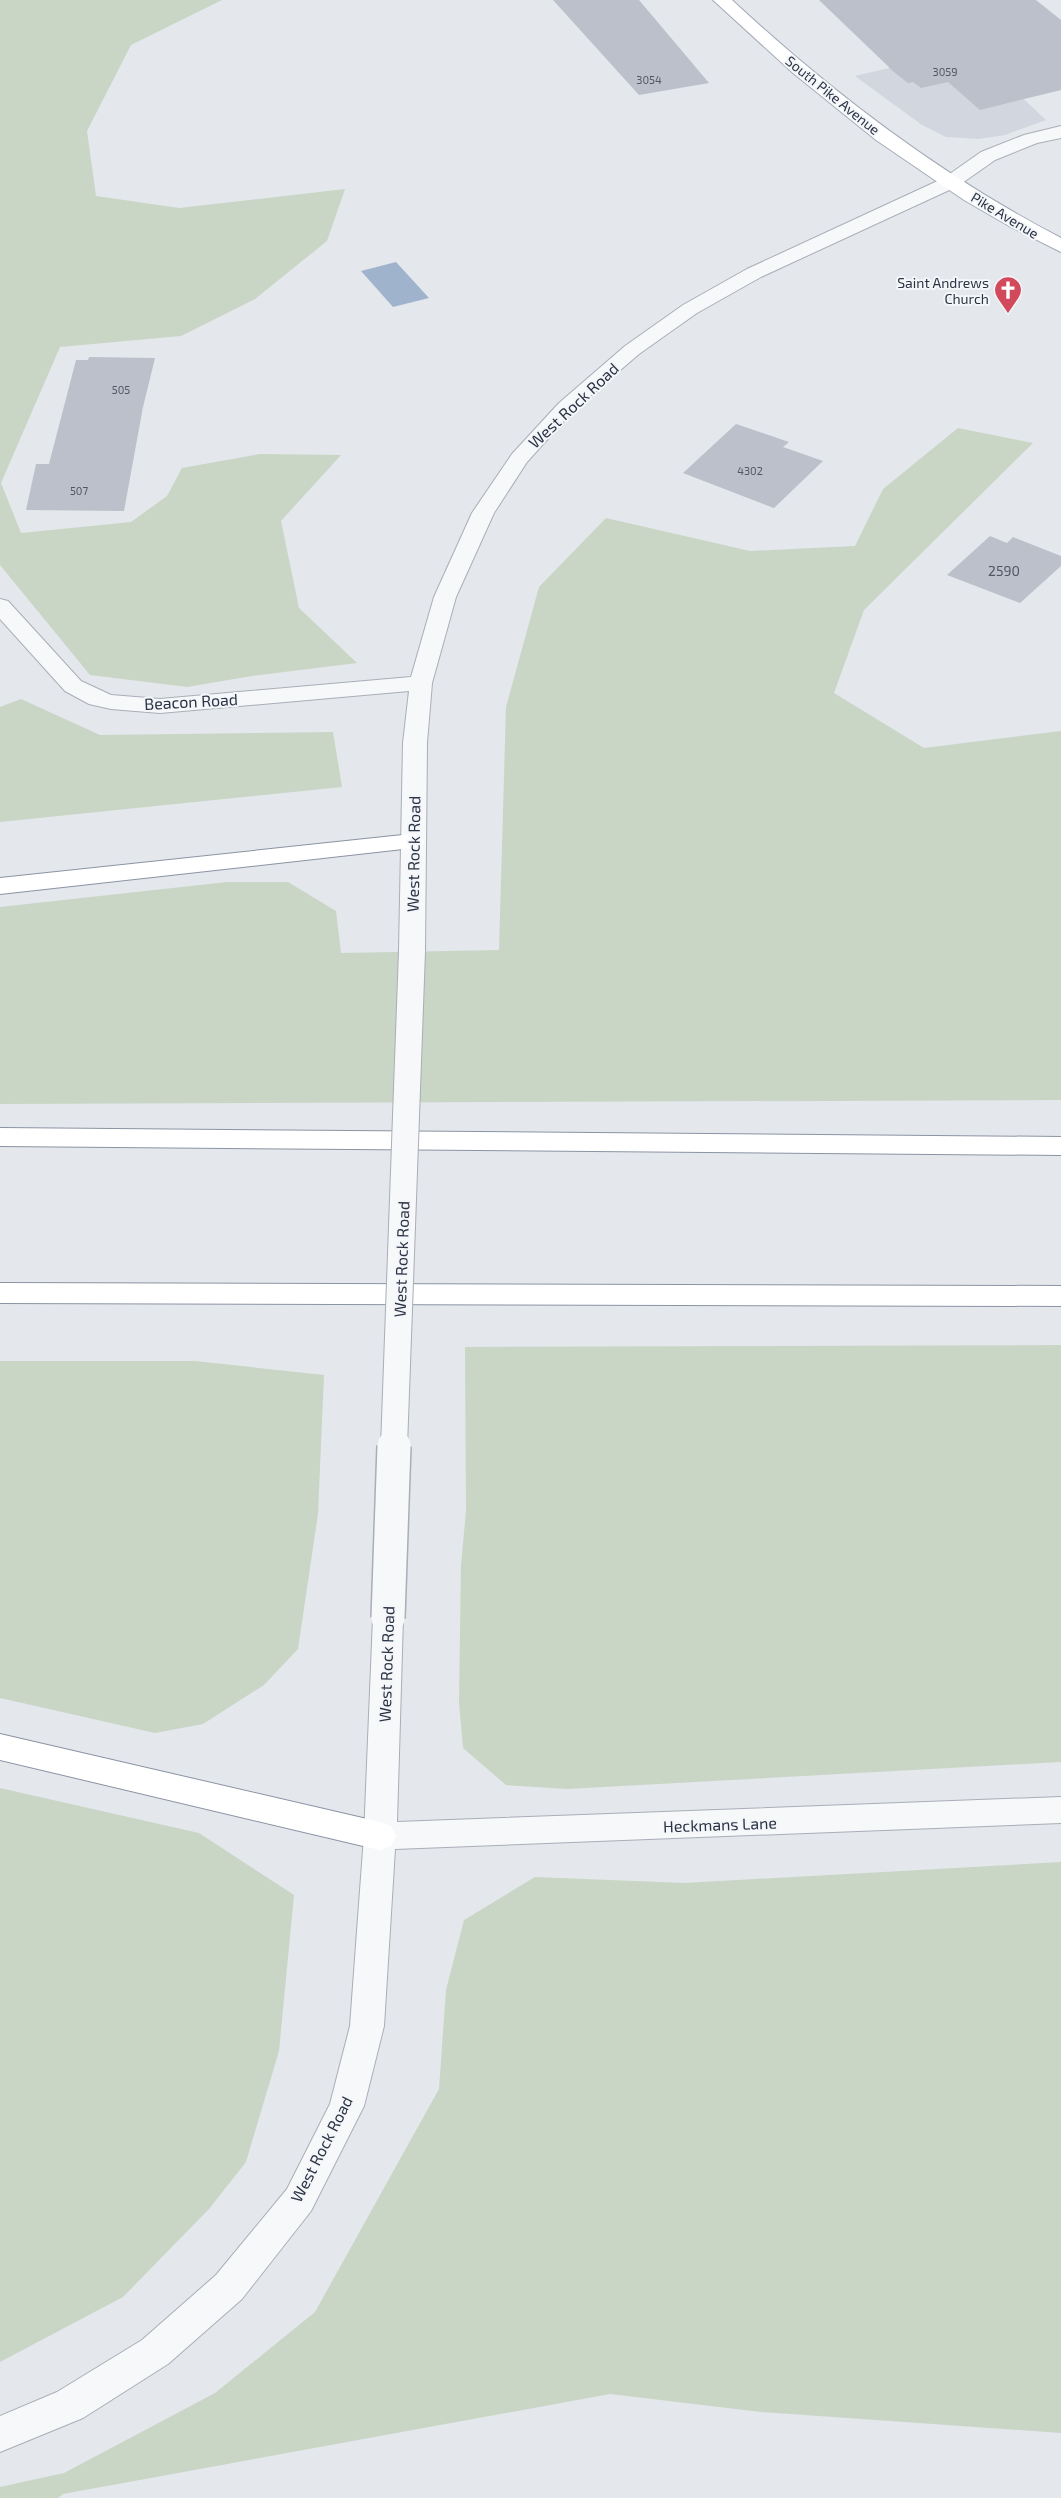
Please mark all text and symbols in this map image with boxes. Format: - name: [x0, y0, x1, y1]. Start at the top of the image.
- street label: South Pike Avenue: [782, 52, 884, 138]
- house number: 3059: [933, 65, 957, 78]
- house number: 3054: [636, 73, 662, 86]
- street label: Pike Avenue: [968, 188, 1042, 242]
- place label: Saint Andrews Church: [897, 274, 989, 307]
- church icon: Saint Andrews Church: [993, 275, 1023, 314]
- street label: West Rock Road: [524, 358, 622, 452]
- house number: 505: [112, 383, 130, 396]
- house number: 4302: [737, 464, 763, 477]
- house number: 507: [70, 484, 88, 497]
- house number: 2590: [988, 562, 1020, 579]
- street label: Beacon Road: [144, 689, 238, 713]
- street label: West Rock Road: [402, 796, 424, 912]
- street label: West Rock Road: [389, 1201, 413, 1317]
- street label: West Rock Road: [374, 1606, 398, 1722]
- street label: Heckmans Lane: [663, 1813, 777, 1835]
- street label: West Rock Road: [286, 2093, 356, 2205]

